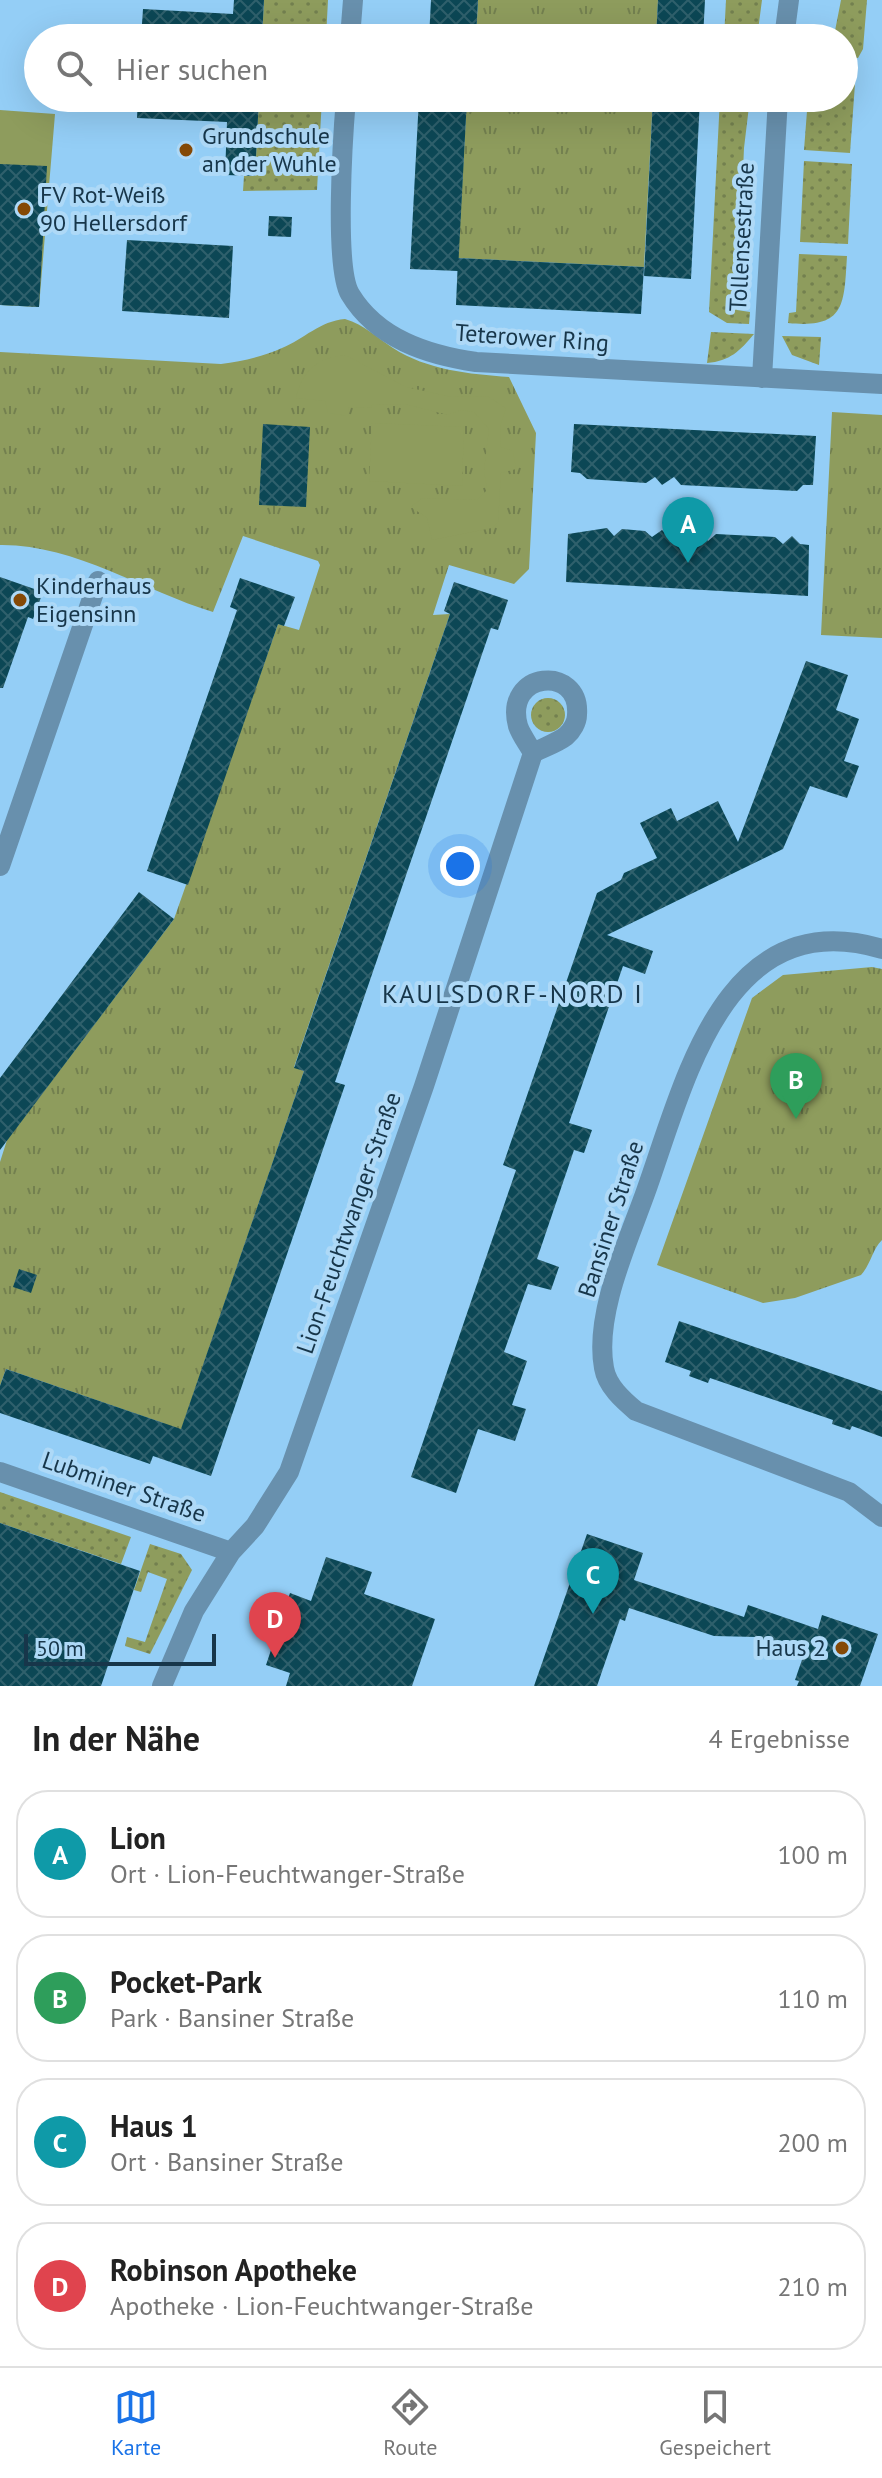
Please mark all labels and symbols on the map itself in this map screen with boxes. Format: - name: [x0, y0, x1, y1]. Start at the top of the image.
- place label: Grundschule an der Wuhle: [202, 120, 337, 179]
- marker: Grundschule an der Wuhle: [177, 141, 195, 159]
- street label: Tollensestraße: [722, 162, 761, 312]
- place label: FV Rot-Weiß 90 Hellersdorf: [40, 179, 188, 238]
- marker: FV Rot-Weiß 90 Hellersdorf: [15, 200, 33, 218]
- street label: Teterower Ring: [454, 317, 610, 358]
- pin: A: [662, 497, 714, 563]
- place label: Kinderhaus Eigensinn: [36, 570, 152, 629]
- marker: Kinderhaus Eigensinn: [11, 591, 29, 609]
- your location: [440, 846, 480, 886]
- district label: KAULSDORF-NORD I: [382, 977, 644, 1010]
- pin: B: [770, 1053, 822, 1119]
- street label: Lion-Feuchtwanger-Straße: [289, 1088, 408, 1358]
- street label: Bansiner Straße: [571, 1137, 650, 1301]
- street label: Lubminer Straße: [38, 1444, 210, 1529]
- pin: C: [567, 1548, 619, 1614]
- pin: D: [249, 1592, 301, 1658]
- scale bar: [24, 1630, 216, 1666]
- place label: Haus 2: [755, 1632, 826, 1663]
- marker: Haus 2: [833, 1639, 851, 1657]

